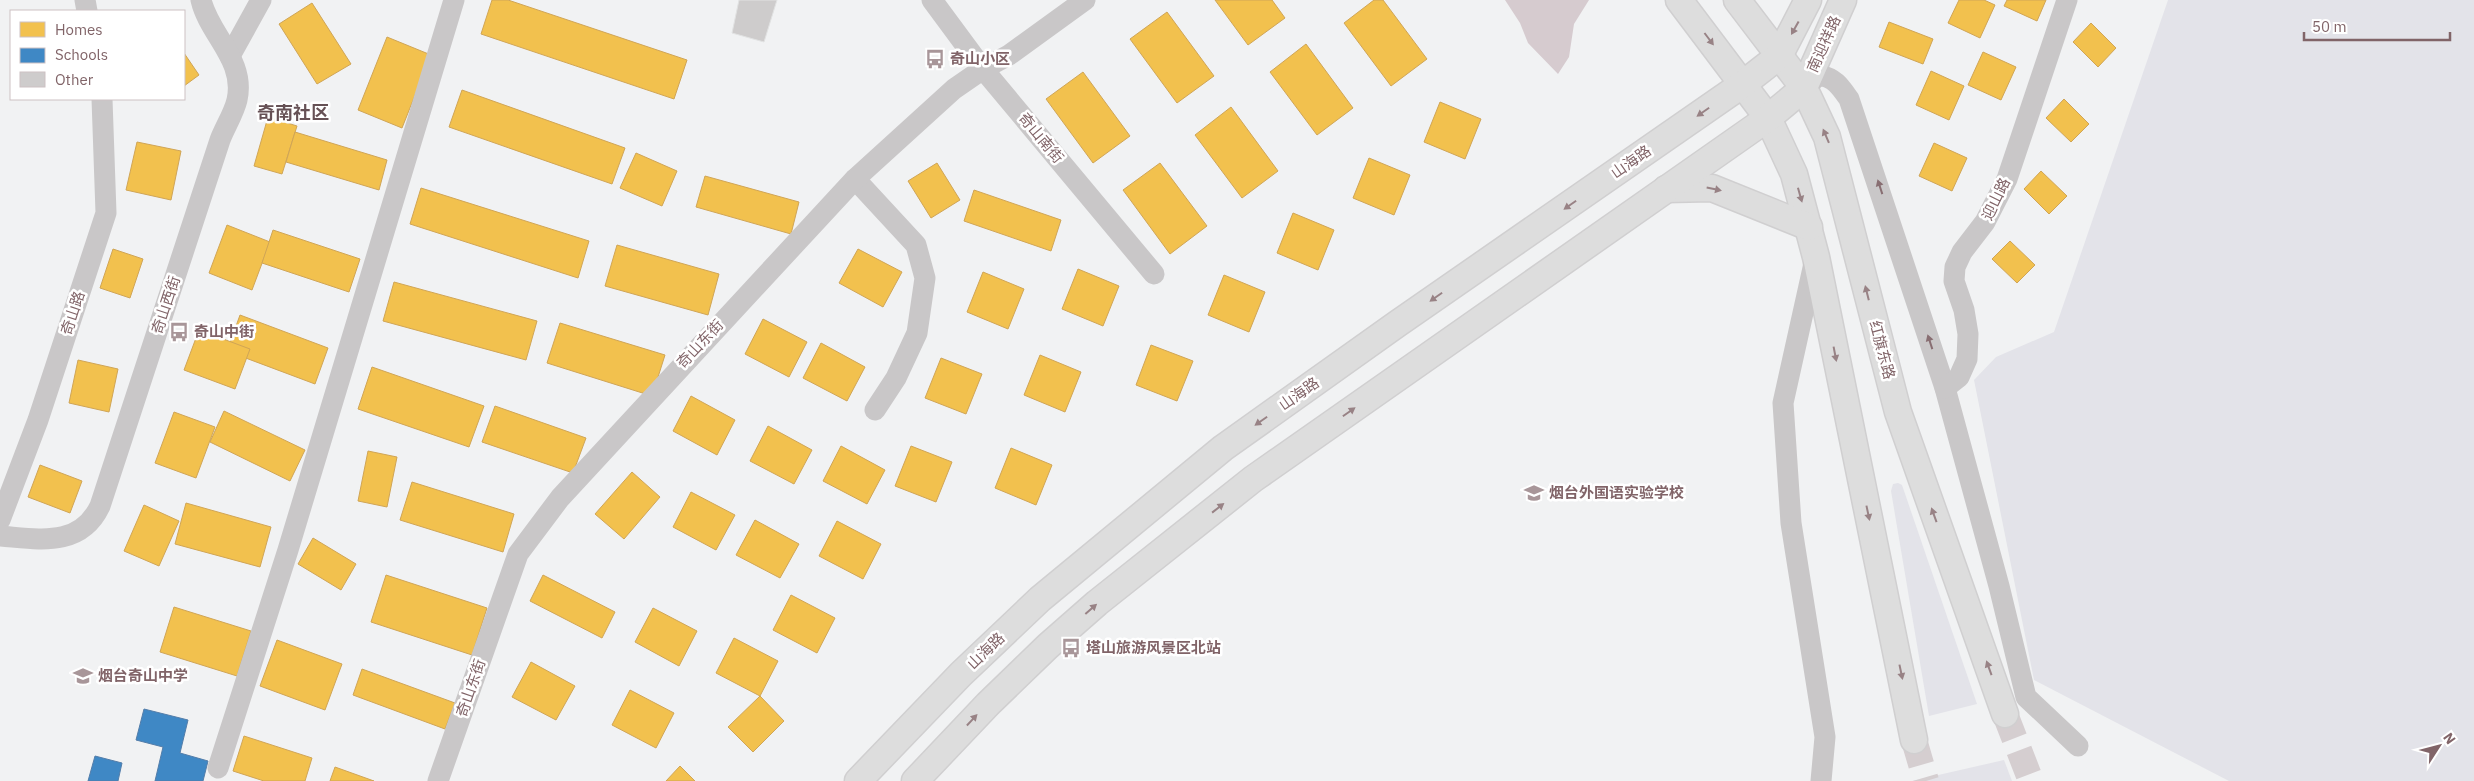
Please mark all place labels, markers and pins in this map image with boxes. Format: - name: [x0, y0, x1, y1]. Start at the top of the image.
- bus stop icon: 奇山小区: [924, 48, 946, 70]
- place label: 奇山小区: [950, 49, 1010, 68]
- bus stop icon: 奇山中街: [168, 321, 190, 343]
- place label: 奇山中街: [194, 322, 254, 341]
- school or university icon: 烟台外国语实验学校: [1523, 482, 1545, 504]
- place label: 烟台外国语实验学校: [1549, 483, 1684, 502]
- bus stop icon: 塔山旅游风景区北站: [1060, 637, 1082, 659]
- place label: 塔山旅游风景区北站: [1086, 638, 1221, 657]
- school or university icon: 烟台奇山中学: [72, 665, 94, 687]
- place label: 烟台奇山中学: [98, 666, 188, 685]

